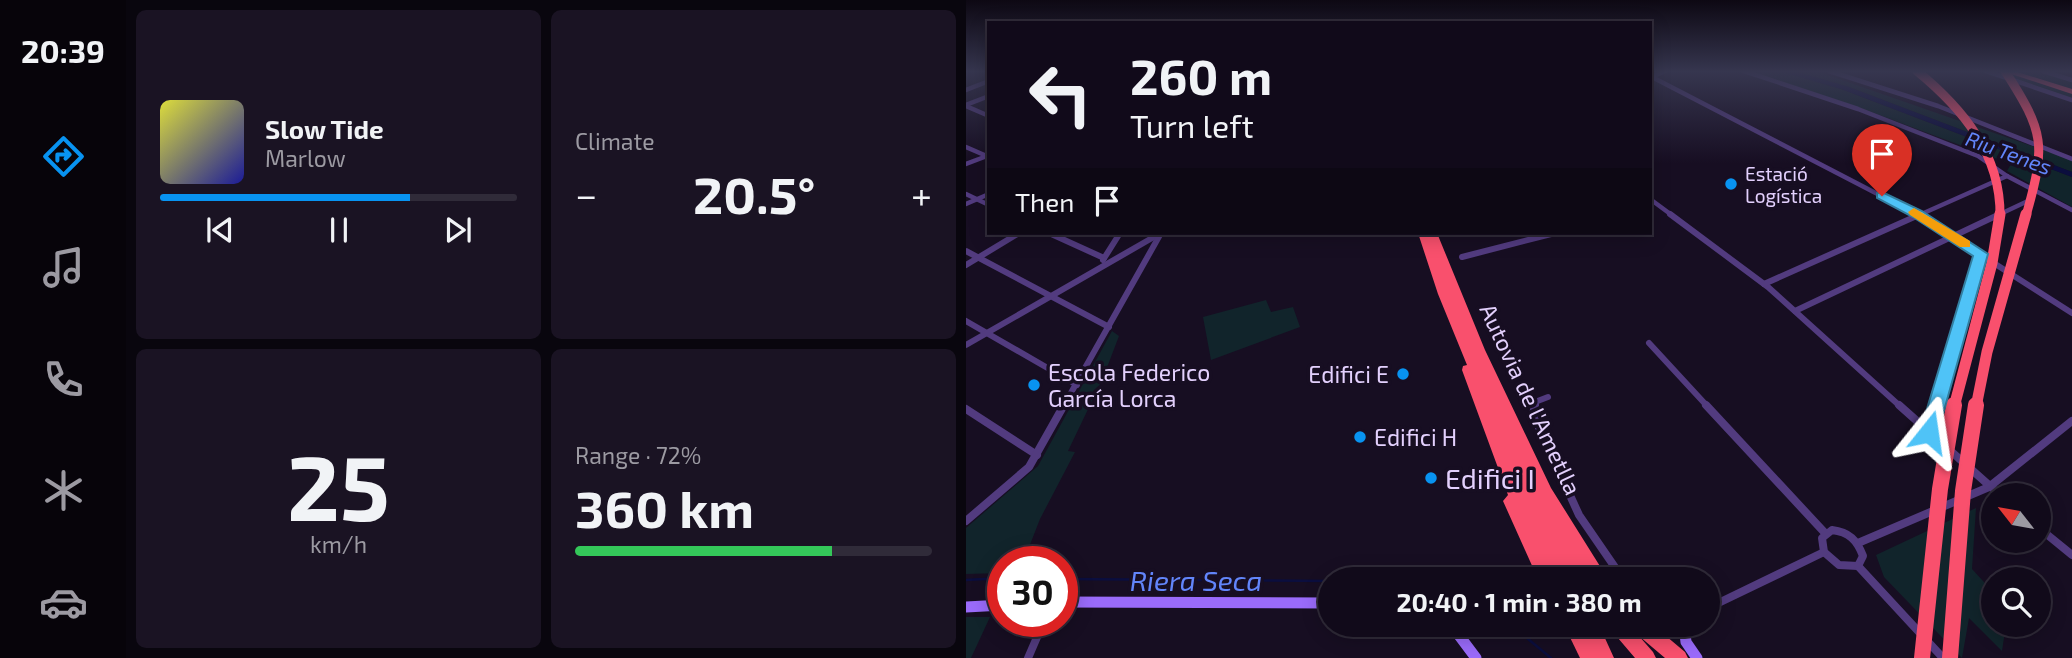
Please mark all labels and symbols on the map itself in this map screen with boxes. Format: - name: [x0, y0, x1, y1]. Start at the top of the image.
- pin: [1852, 124, 1912, 196]
- water label: Riu Tenes: [1963, 125, 2055, 179]
- place label: Estació Logística: [1745, 162, 1822, 207]
- marker: Estació Logística: [1723, 176, 1739, 192]
- street label: Autovia de l'Ametlla: [1474, 299, 1588, 499]
- place label: Escola Federico García Lorca: [1048, 358, 1210, 412]
- place label: Edifici E: [1308, 360, 1389, 388]
- marker: Edifici E: [1395, 366, 1411, 382]
- marker: Escola Federico García Lorca: [1026, 377, 1042, 393]
- position arrow: [1892, 395, 1966, 469]
- place label: Edifici H: [1374, 423, 1457, 451]
- marker: Edifici H: [1352, 429, 1368, 445]
- place label: Edifici I: [1445, 461, 1535, 495]
- marker: Edifici I: [1423, 470, 1439, 486]
- north arrow: [1981, 483, 2051, 553]
- speed limit sign: 30: [987, 546, 1078, 637]
- water label: Riera Seca: [1130, 563, 1262, 597]

